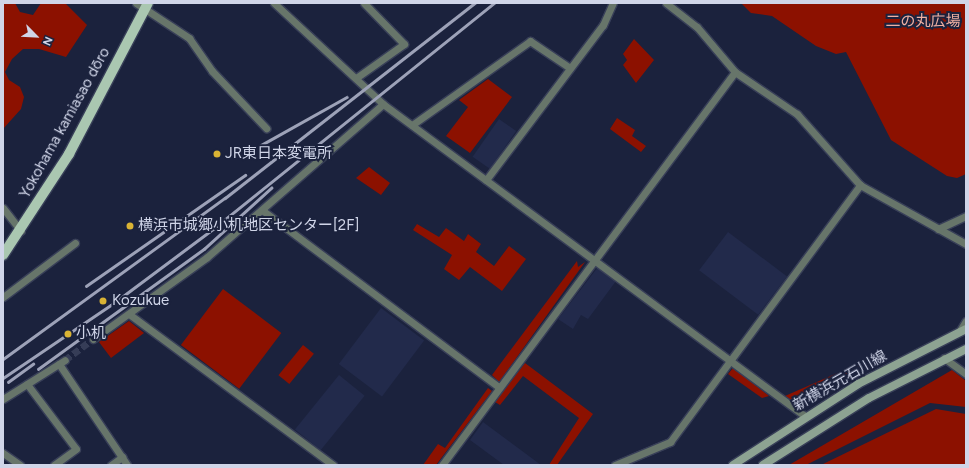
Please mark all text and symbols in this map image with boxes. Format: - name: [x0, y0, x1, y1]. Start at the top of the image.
- park label: 二の丸広場: [886, 13, 960, 31]
- north arrow: [16, 16, 56, 56]
- text: N: [40, 35, 55, 48]
- street label: Yokohama kamiasao dōro: [16, 44, 114, 202]
- place label: JR東日本変電所: [225, 145, 332, 163]
- marker: JR東日本変電所: [212, 149, 222, 159]
- place label: 横浜市城郷小机地区センター[2F]: [138, 217, 359, 235]
- marker: 横浜市城郷小机地区センター[2F]: [125, 221, 135, 231]
- place label: Kozukue: [112, 292, 169, 310]
- marker: Kozukue: [97, 295, 109, 307]
- place label: 小机: [76, 325, 106, 343]
- marker: 小机: [63, 329, 73, 339]
- street label: 新横浜元石川線: [790, 347, 890, 415]

